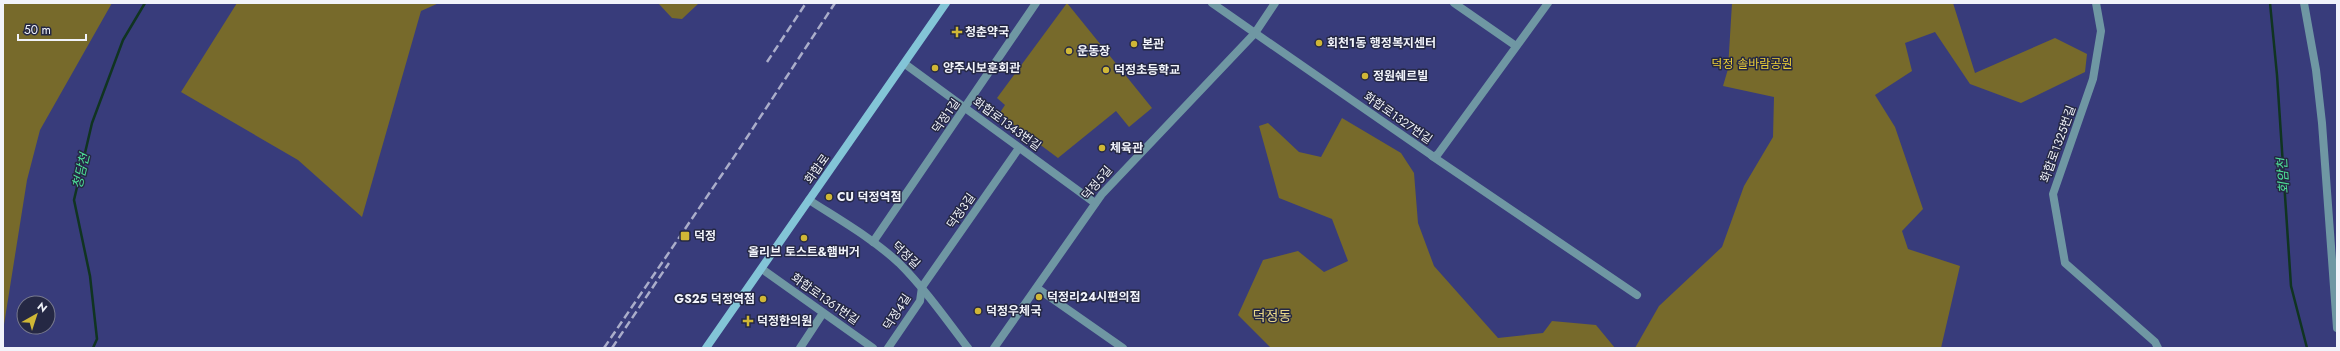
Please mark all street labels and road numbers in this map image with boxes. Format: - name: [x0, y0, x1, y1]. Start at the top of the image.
- street label: 화합로1327번길: [1360, 88, 1436, 148]
- street label: 화합로1343번길: [969, 93, 1045, 155]
- street label: 덕정1길: [928, 95, 964, 137]
- street label: 화합로1325번길: [2036, 103, 2080, 185]
- street label: 화합로: [800, 150, 834, 188]
- street label: 덕정5길: [1077, 162, 1117, 204]
- street label: 덕정3길: [942, 190, 980, 232]
- street label: 덕정길: [888, 237, 924, 273]
- street label: 화합로1361번길: [787, 269, 863, 329]
- street label: 덕정4길: [879, 290, 915, 334]

